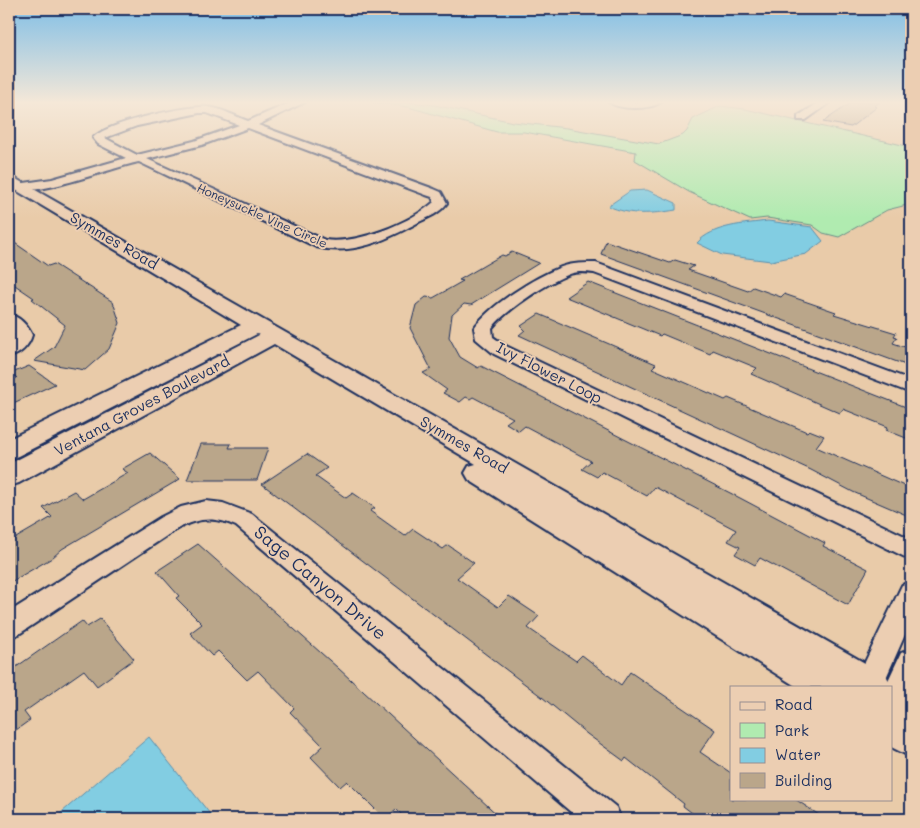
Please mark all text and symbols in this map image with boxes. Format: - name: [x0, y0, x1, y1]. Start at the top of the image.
- street label: Honeysuckle Vine Circle: [195, 179, 330, 251]
- street label: Symmes Road: [67, 207, 162, 274]
- street label: Ivy Flower Loop: [493, 337, 606, 407]
- street label: Ventana Groves Boulevard: [50, 350, 233, 460]
- street label: Symmes Road: [417, 411, 512, 478]
- street label: Sage Canyon Drive: [249, 520, 392, 645]
- legend: [730, 686, 892, 800]
- text: Road: [775, 694, 812, 714]
- text: Park: [775, 720, 809, 740]
- text: Water: [775, 744, 821, 764]
- text: Building: [775, 770, 832, 790]

